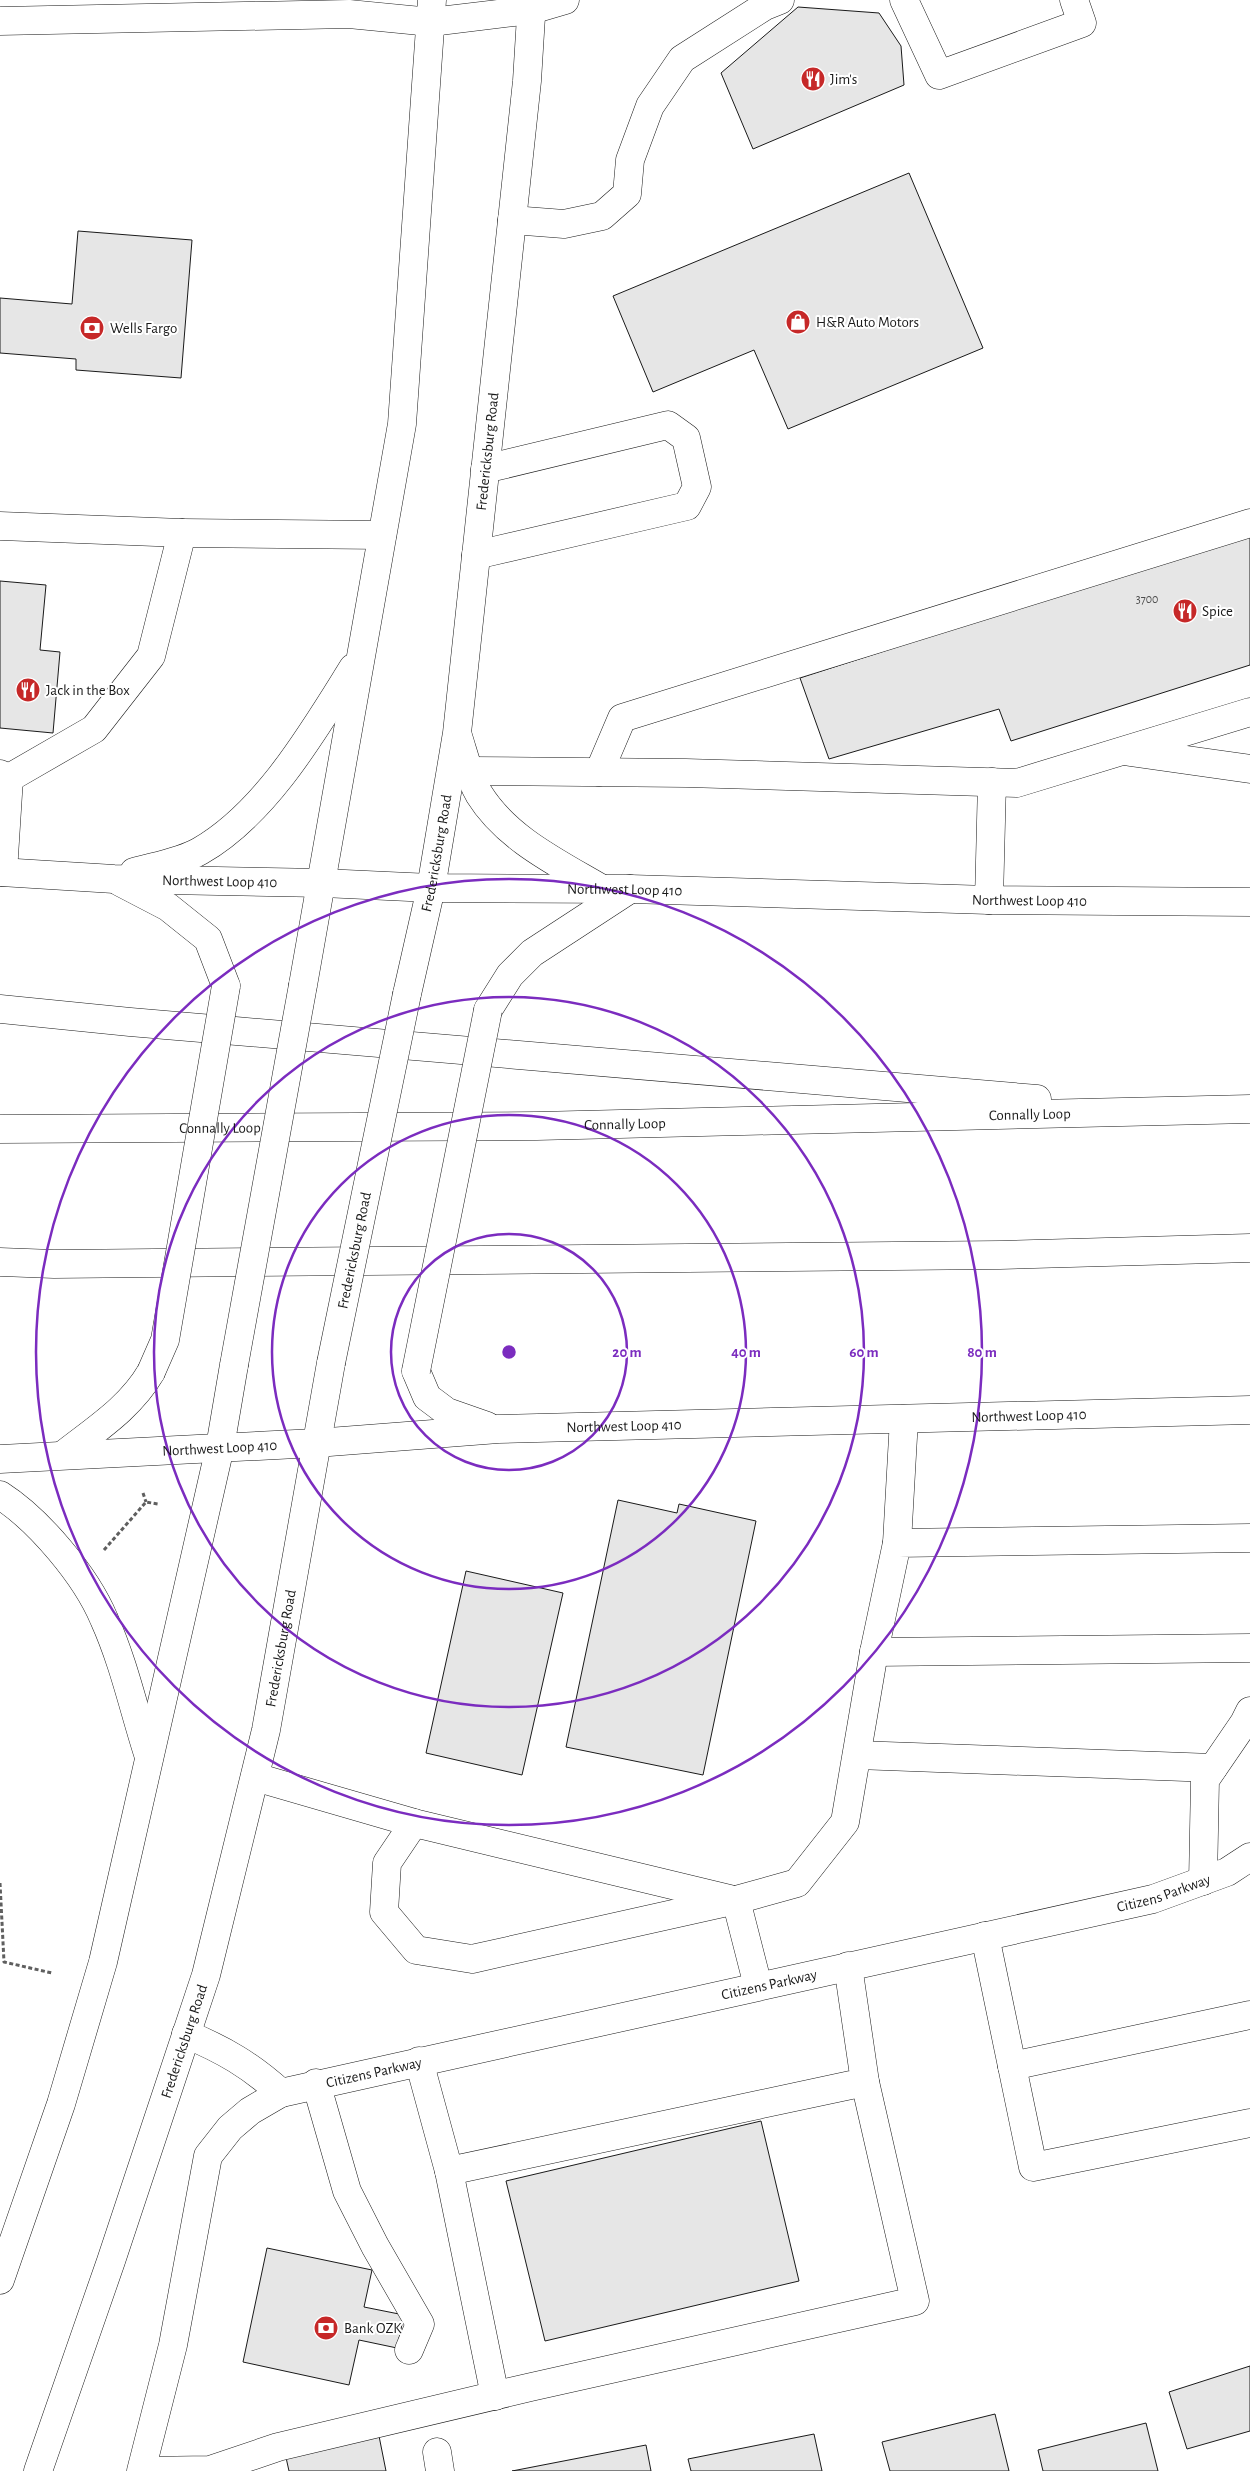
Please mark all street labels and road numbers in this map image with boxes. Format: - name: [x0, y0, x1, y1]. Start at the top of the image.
- street label: Fredericksburg Road: [473, 391, 501, 511]
- street label: Fredericksburg Road: [418, 793, 454, 913]
- street label: Northwest Loop 410: [162, 872, 278, 890]
- street label: Northwest Loop 410: [567, 881, 683, 898]
- street label: Northwest Loop 410: [972, 892, 1087, 908]
- street label: Connally Loop: [989, 1106, 1071, 1123]
- street label: Connally Loop: [584, 1115, 666, 1132]
- street label: Connally Loop: [179, 1120, 261, 1135]
- street label: Fredericksburg Road: [335, 1190, 374, 1310]
- street label: Northwest Loop 410: [971, 1407, 1087, 1425]
- street label: Northwest Loop 410: [566, 1417, 682, 1435]
- street label: Northwest Loop 410: [162, 1437, 278, 1458]
- street label: Fredericksburg Road: [263, 1588, 298, 1708]
- street label: Citizens Parkway: [1115, 1871, 1213, 1914]
- street label: Citizens Parkway: [720, 1966, 819, 2002]
- street label: Fredericksburg Road: [158, 1982, 210, 2100]
- street label: Citizens Parkway: [325, 2054, 424, 2090]

